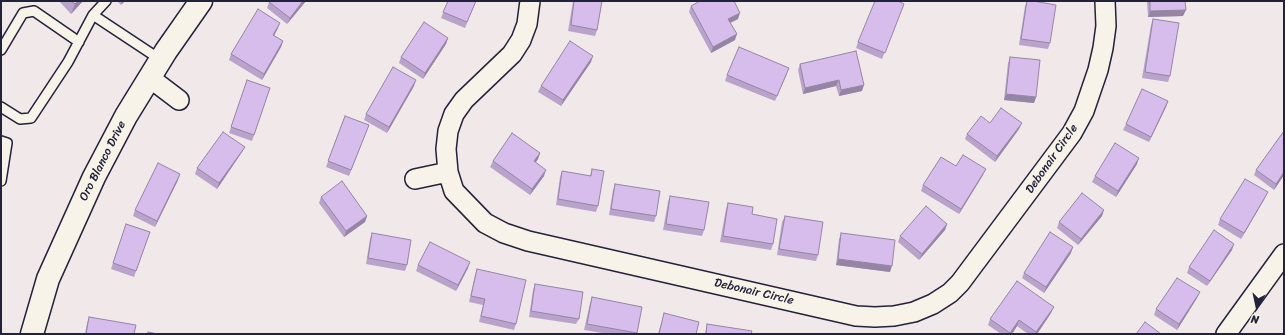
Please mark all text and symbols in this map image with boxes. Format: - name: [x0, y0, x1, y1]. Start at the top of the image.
- street label: Oro Blanco Drive: [77, 119, 129, 203]
- street label: Debonair Circle: [1023, 122, 1081, 196]
- street label: Debonair Circle: [713, 276, 795, 308]
- north arrow: [1237, 287, 1277, 327]
- text: N: [1250, 309, 1260, 329]

